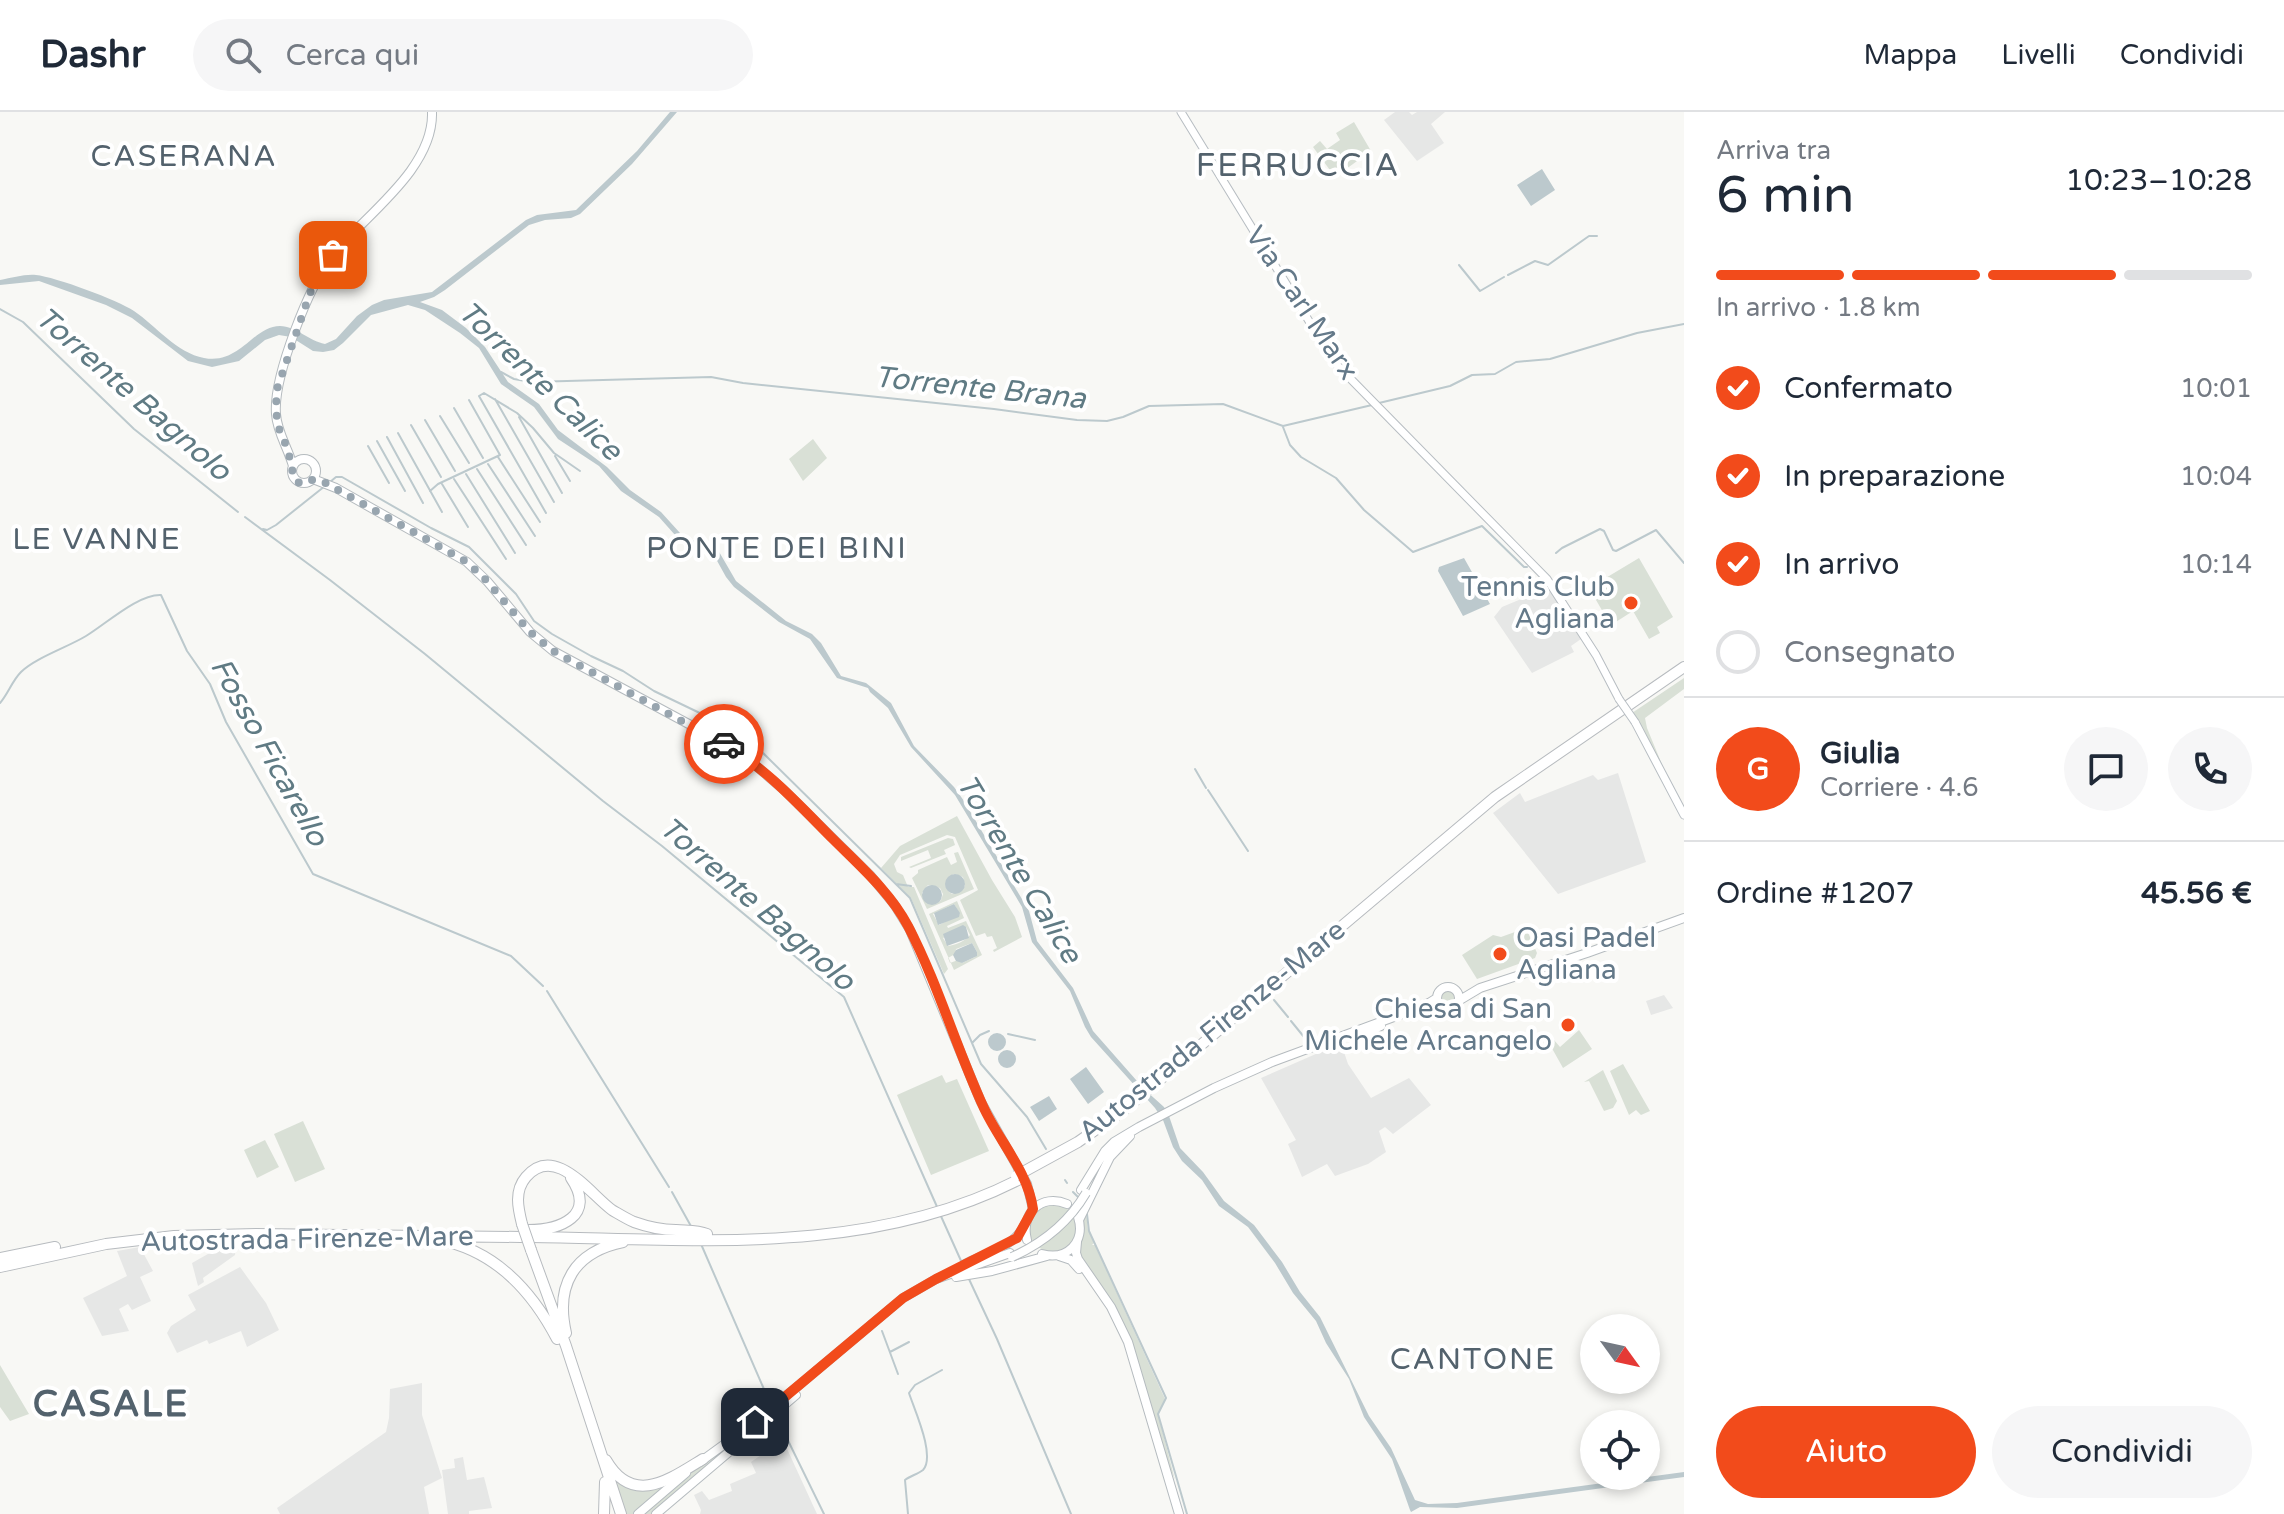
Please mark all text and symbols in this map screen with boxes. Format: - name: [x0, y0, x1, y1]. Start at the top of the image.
- search box: [193, 19, 753, 91]
- text: Dashr: [40, 32, 145, 78]
- icon: search: [221, 33, 265, 77]
- text: Cerca qui: [285, 37, 419, 74]
- text: Mappa: [1863, 38, 1957, 72]
- text: Livelli: [2001, 38, 2076, 72]
- text: Condividi: [2120, 38, 2244, 72]
- text: Arriva tra: [1716, 135, 1831, 166]
- district label: CASERANA: [90, 138, 278, 175]
- district label: FERRUCCIA: [1196, 147, 1400, 185]
- text: 10:23–10:28: [2065, 162, 2252, 199]
- text: 6 min: [1716, 164, 1855, 227]
- street label: Via Carl Marx: [1238, 220, 1366, 386]
- pin: [299, 221, 367, 289]
- icon: bag: [311, 233, 355, 277]
- text: In arrivo · 1.8 km: [1716, 292, 1921, 323]
- water label: Torrente Calice: [450, 294, 631, 470]
- water label: Torrente Bagnolo: [28, 299, 240, 490]
- water label: Torrente Brana: [873, 359, 1089, 418]
- icon: check: [1716, 366, 1760, 410]
- text: Confermato: [1784, 370, 1953, 407]
- text: 10:01: [2180, 373, 2252, 404]
- icon: check: [1716, 454, 1760, 498]
- text: In preparazione: [1784, 458, 2005, 495]
- text: 10:04: [2180, 461, 2252, 492]
- district label: LE VANNE: [12, 521, 182, 558]
- district label: PONTE DEI BINI: [646, 530, 908, 567]
- icon: check: [1716, 542, 1760, 586]
- text: In arrivo: [1784, 546, 1900, 583]
- text: 10:14: [2180, 549, 2252, 580]
- place label: Tennis Club Agliana: [1461, 570, 1615, 636]
- marker: Tennis Club Agliana: [1622, 594, 1640, 612]
- text: Consegnato: [1784, 634, 1955, 671]
- water label: Fosso Ficarello: [202, 651, 337, 854]
- courier: [684, 704, 764, 784]
- icon: car: [702, 722, 746, 766]
- button: chat: [2064, 727, 2148, 811]
- button: phone: [2168, 727, 2252, 811]
- text: Giulia: [1820, 735, 1900, 772]
- text: G: [1747, 751, 1769, 788]
- water label: Torrente Calice: [948, 768, 1091, 972]
- text: Corriere · 4.6: [1820, 772, 1979, 803]
- water label: Torrente Bagnolo: [652, 809, 864, 1000]
- text: Ordine #1207: [1716, 875, 1914, 912]
- text: 45.56 €: [2141, 875, 2252, 912]
- street label: Autostrada Firenze-Mare: [1072, 913, 1352, 1149]
- place label: Oasi Padel Agliana: [1516, 921, 1656, 987]
- marker: Oasi Padel Agliana: [1491, 945, 1509, 963]
- place label: Chiesa di San Michele Arcangelo: [1304, 992, 1552, 1058]
- marker: Chiesa di San Michele Arcangelo: [1559, 1016, 1577, 1034]
- street label: Autostrada Firenze-Mare: [140, 1219, 474, 1259]
- north arrow: [1580, 1314, 1660, 1394]
- map controls: [1580, 1314, 1660, 1490]
- district label: CANTONE: [1390, 1341, 1556, 1378]
- district label: CASALE: [33, 1383, 189, 1426]
- pin: [721, 1388, 789, 1456]
- icon: home: [733, 1400, 777, 1444]
- button: Aiuto: [1716, 1406, 1976, 1498]
- button: Condividi: [1992, 1406, 2252, 1498]
- button: locate: [1580, 1410, 1660, 1490]

